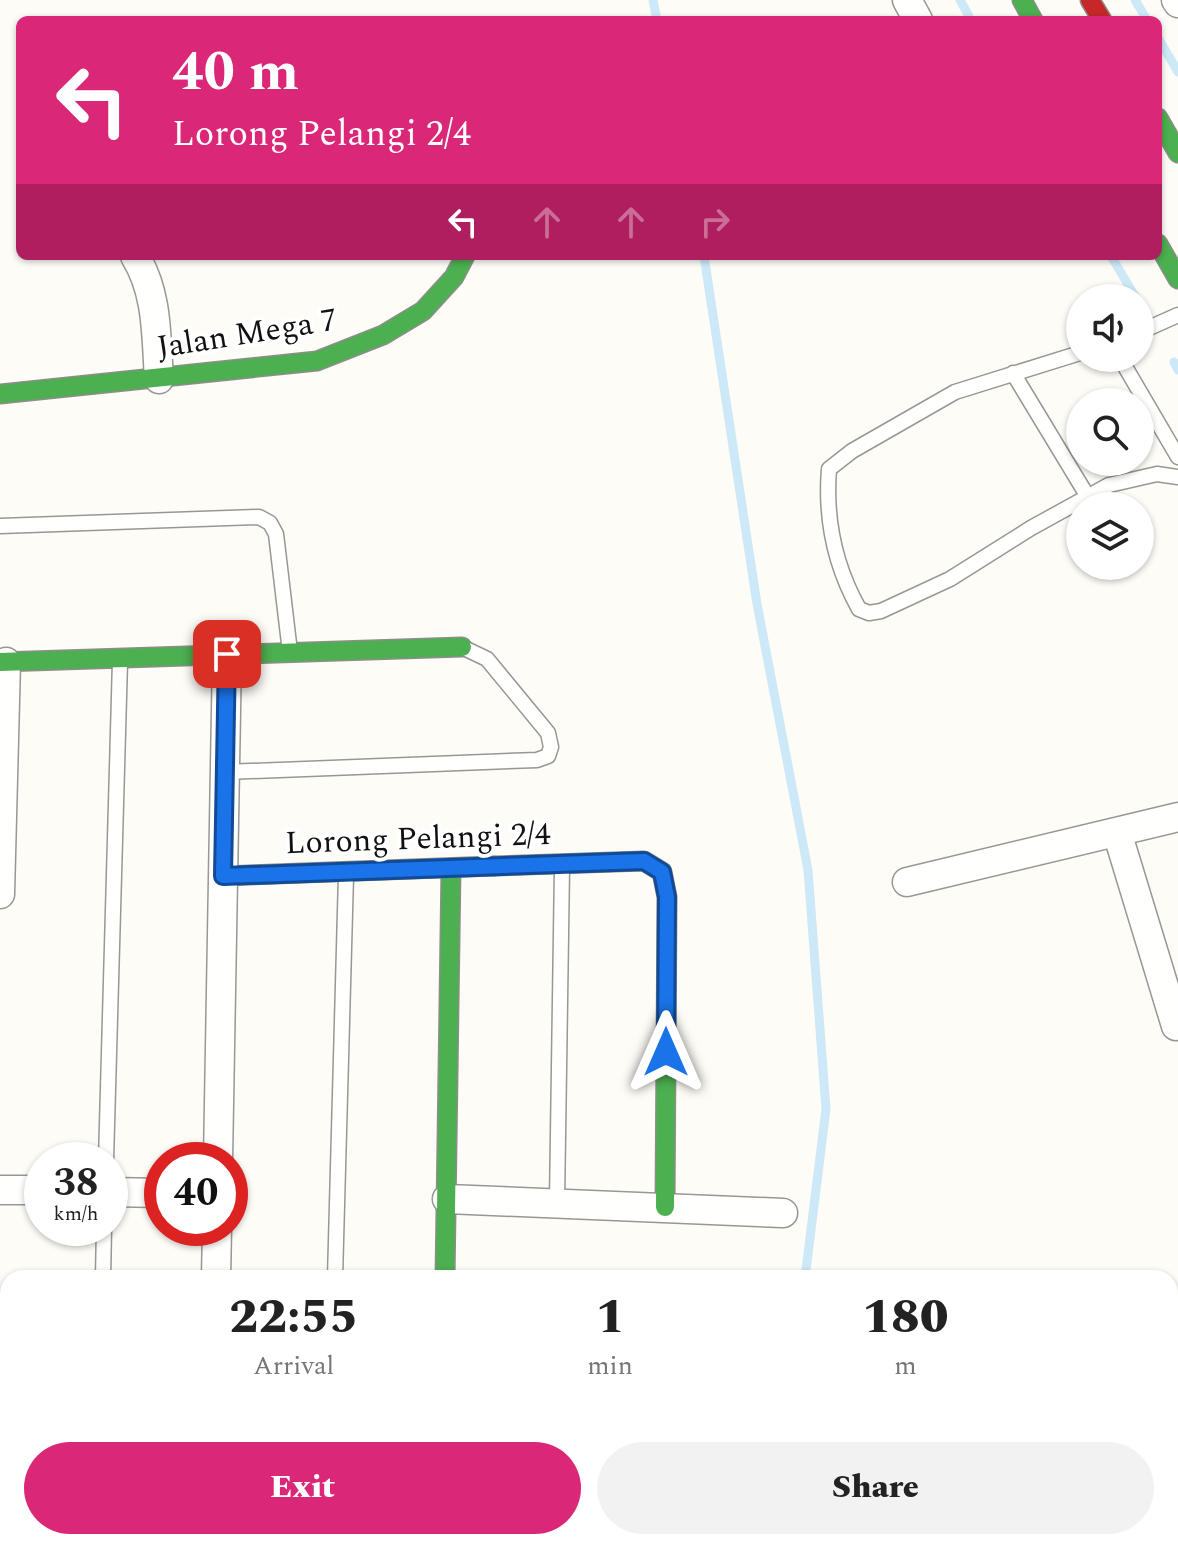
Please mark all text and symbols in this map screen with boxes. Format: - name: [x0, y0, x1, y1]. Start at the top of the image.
- text: 40 m: [172, 30, 299, 115]
- icon: left: [40, 48, 144, 152]
- text: Lorong Pelangi 2/4: [172, 107, 471, 162]
- icon: left: [441, 200, 485, 244]
- icon: ahead: [525, 200, 569, 244]
- icon: ahead: [609, 200, 653, 244]
- icon: right: [693, 200, 737, 244]
- map controls: [1066, 284, 1154, 580]
- button: sound: [1066, 284, 1154, 372]
- street label: Jalan Mega 7: [153, 296, 341, 372]
- button: search: [1066, 388, 1154, 476]
- button: layers: [1066, 492, 1154, 580]
- pin: [193, 620, 261, 688]
- icon: arrive: [205, 632, 249, 676]
- street label: Lorong Pelangi 2/4: [284, 810, 552, 868]
- position arrow: [624, 1010, 708, 1094]
- speed limit sign: 40: [144, 1142, 248, 1246]
- text: 38: [54, 1153, 98, 1214]
- text: km/h: [54, 1199, 99, 1229]
- text: 22:55: [229, 1281, 358, 1354]
- text: 1: [596, 1281, 625, 1354]
- text: 180: [862, 1281, 949, 1354]
- text: Arrival: [253, 1346, 334, 1386]
- text: min: [587, 1346, 633, 1386]
- text: m: [894, 1346, 917, 1386]
- button: Exit: [24, 1442, 581, 1534]
- button: Share: [597, 1442, 1154, 1534]

